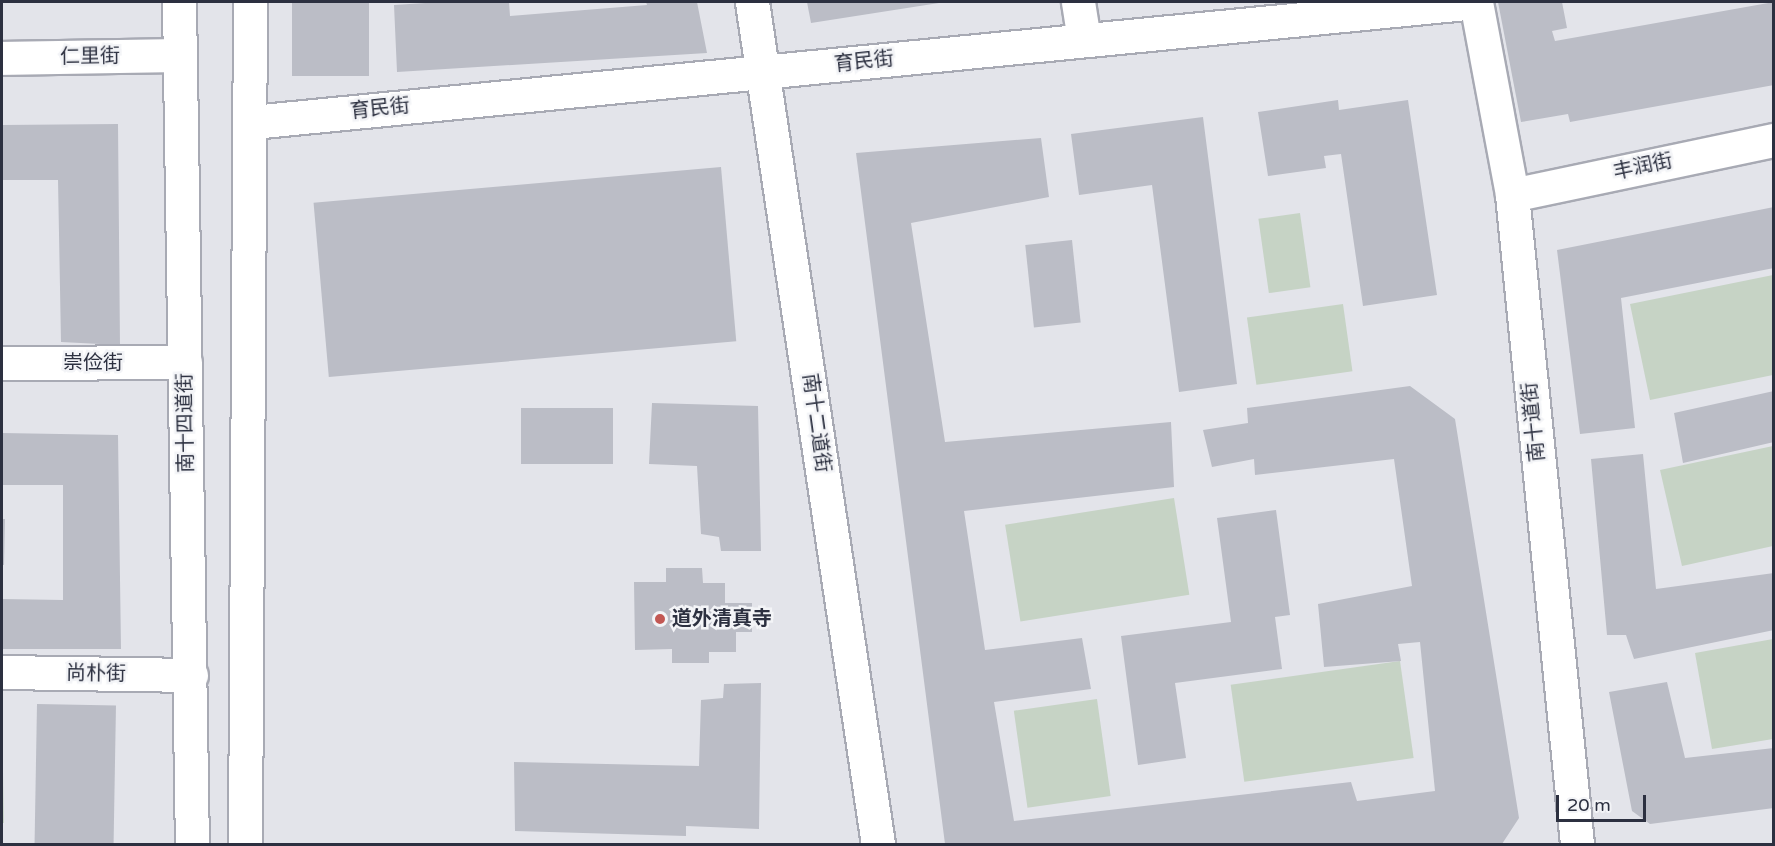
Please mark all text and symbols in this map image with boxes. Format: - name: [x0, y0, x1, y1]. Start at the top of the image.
- street label: 仁里街: [60, 44, 120, 70]
- street label: 育民街: [833, 47, 895, 77]
- street label: 育民街: [349, 94, 411, 124]
- street label: 丰润街: [1611, 149, 1675, 185]
- street label: 崇俭街: [63, 351, 123, 375]
- street label: 南十二道街: [797, 372, 835, 474]
- street label: 南十四道街: [173, 373, 199, 473]
- street label: 南十道街: [1518, 381, 1550, 463]
- place label: 道外清真寺: [672, 607, 772, 631]
- marker: 道外清真寺: [653, 612, 667, 626]
- street label: 尚朴街: [66, 661, 126, 687]
- scale bar: [1559, 783, 1649, 821]
- text: 20 m: [1567, 794, 1611, 816]

